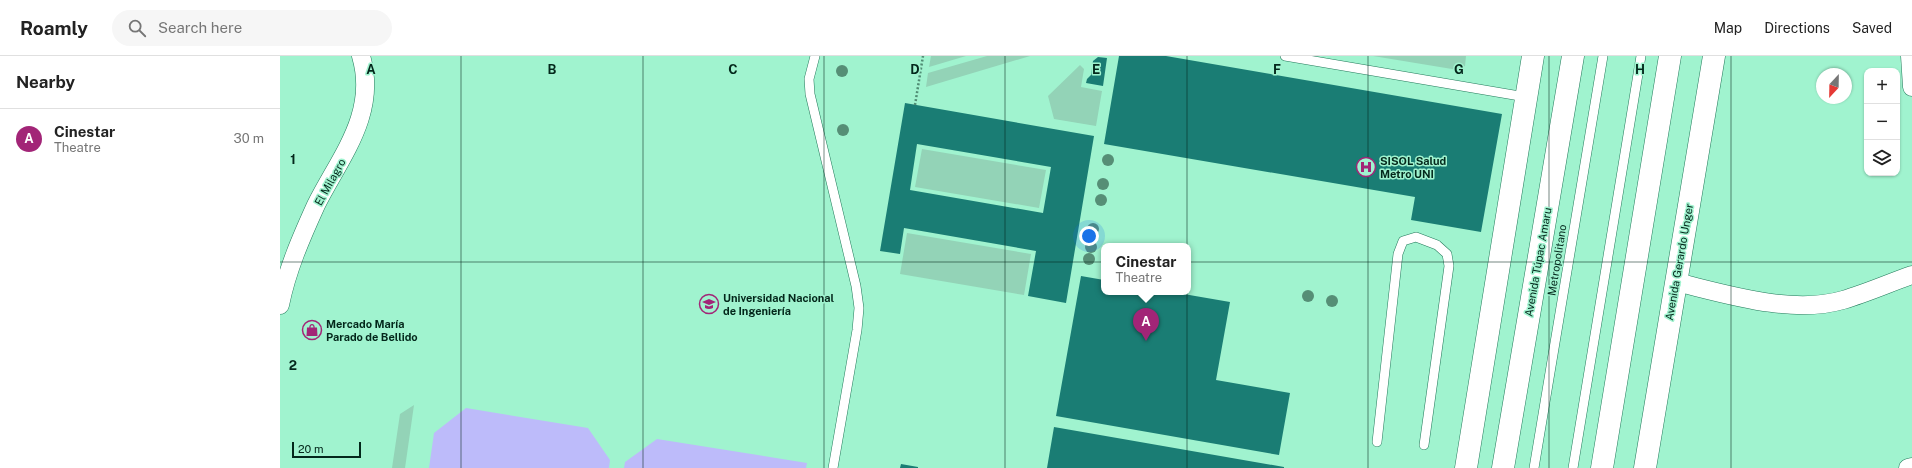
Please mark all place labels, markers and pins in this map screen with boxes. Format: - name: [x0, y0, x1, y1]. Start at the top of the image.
- place label: SISOL Salud Metro UNI: [1380, 155, 1446, 180]
- hospital icon: SISOL Salud Metro UNI: [1355, 156, 1377, 178]
- place label: Universidad Nacional de Ingeniería: [723, 292, 834, 317]
- school or university icon: Universidad Nacional de Ingeniería: [698, 293, 720, 315]
- pin: A: [1133, 308, 1159, 341]
- place label: Mercado María Parado de Bellido: [326, 318, 418, 343]
- shop icon: Mercado María Parado de Bellido: [301, 319, 323, 341]

